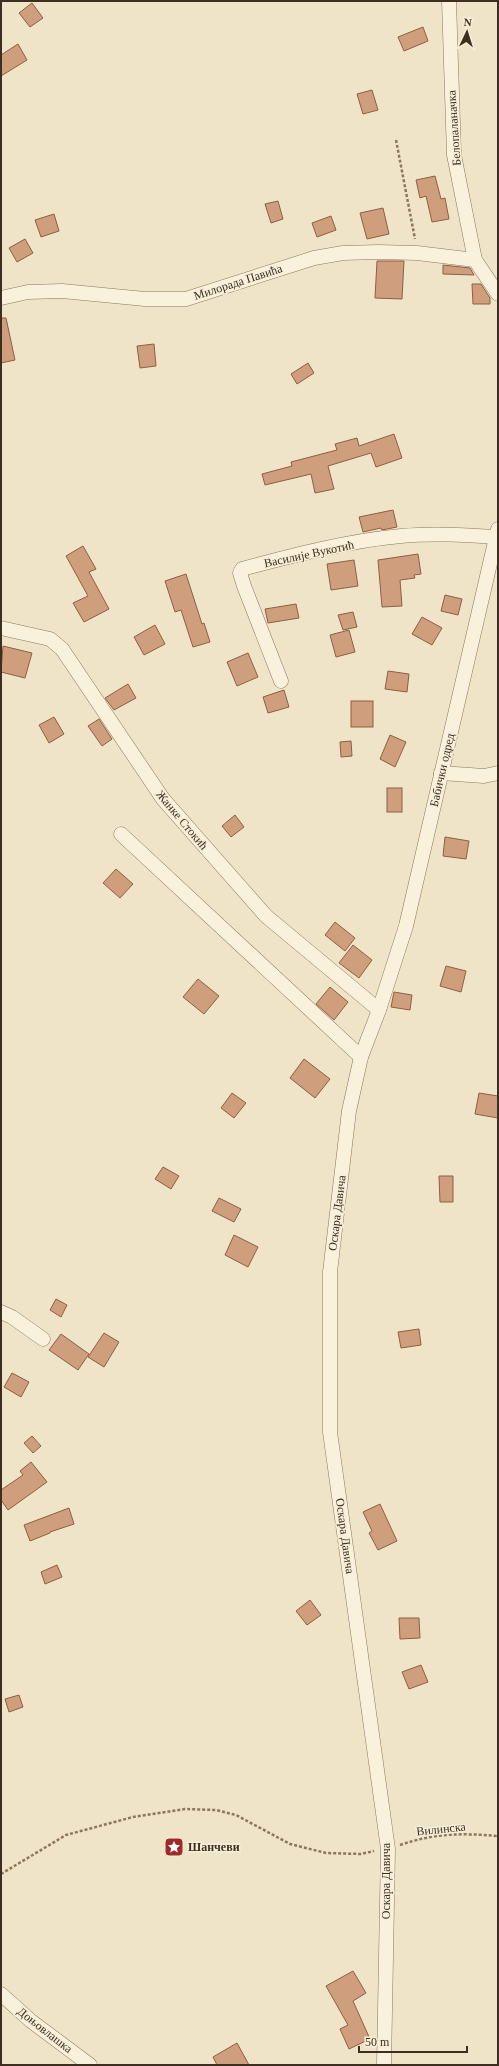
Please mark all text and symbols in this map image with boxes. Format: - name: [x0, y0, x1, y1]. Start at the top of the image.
- north arrow: [447, 12, 487, 52]
- text: N: [463, 16, 472, 28]
- street label: Белопаланачка: [444, 89, 464, 166]
- street label: Милорада Павића: [192, 261, 285, 303]
- street label: Василије Вукотић: [263, 538, 355, 570]
- street label: Бабички одред: [427, 732, 457, 808]
- street label: Жанке Стокић: [153, 787, 211, 853]
- street label: Оскара Давича: [325, 1174, 349, 1252]
- street label: Оскара Давича: [333, 1497, 357, 1575]
- street label: Вилинска: [416, 1819, 467, 1839]
- place icon: Шанчеви: [163, 1836, 185, 1858]
- place label: Шанчеви: [188, 1840, 240, 1854]
- street label: Оскара Давича: [379, 1842, 393, 1919]
- street label: Доњовлашка: [15, 2004, 76, 2056]
- scale bar: [359, 2028, 467, 2054]
- text: 50 m: [365, 2035, 390, 2049]

